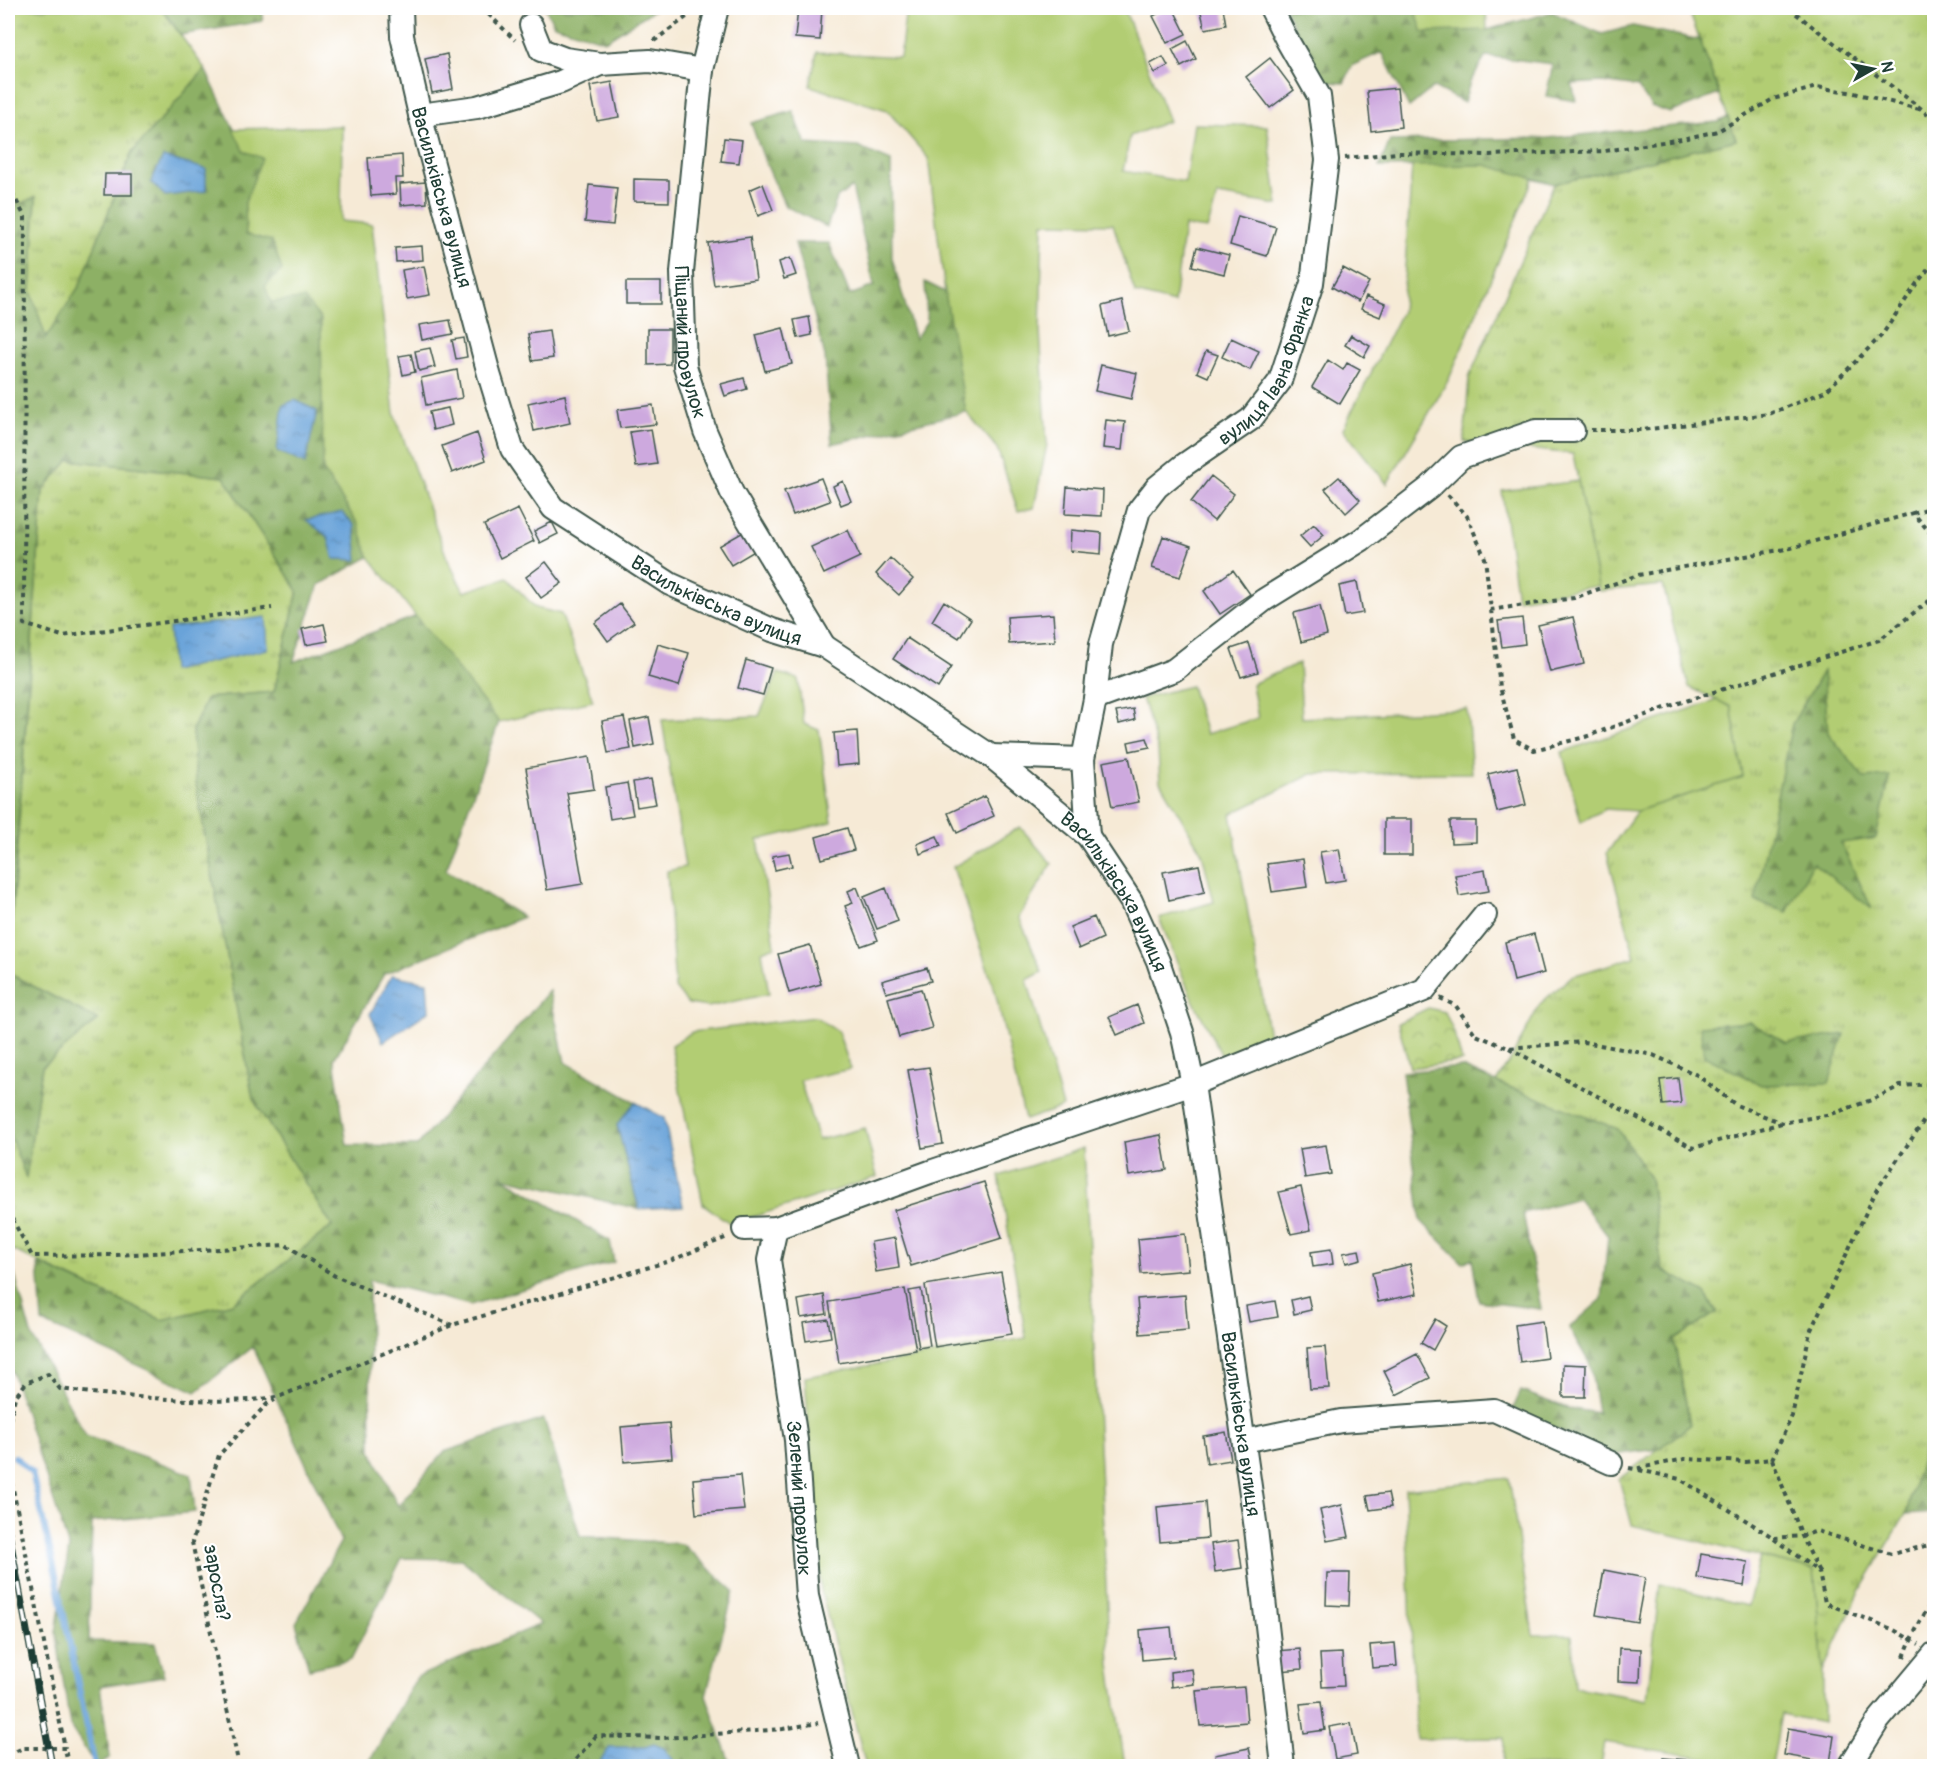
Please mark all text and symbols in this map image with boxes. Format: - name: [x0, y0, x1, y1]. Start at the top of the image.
- north arrow: [1843, 39, 1903, 99]
- text: N: [1876, 60, 1898, 74]
- street label: Васильківська вулиця: [406, 104, 478, 290]
- street label: Піщаний провулок: [669, 266, 713, 422]
- street label: вулиця Івана Франка: [1213, 292, 1320, 450]
- street label: Васильківська вулиця: [626, 550, 805, 651]
- street label: Васильківська вулиця: [1055, 806, 1173, 975]
- street label: Васильківська вулиця: [1216, 1330, 1267, 1518]
- street label: Зелений провулок: [781, 1419, 818, 1577]
- street label: заросла?: [198, 1542, 236, 1624]

